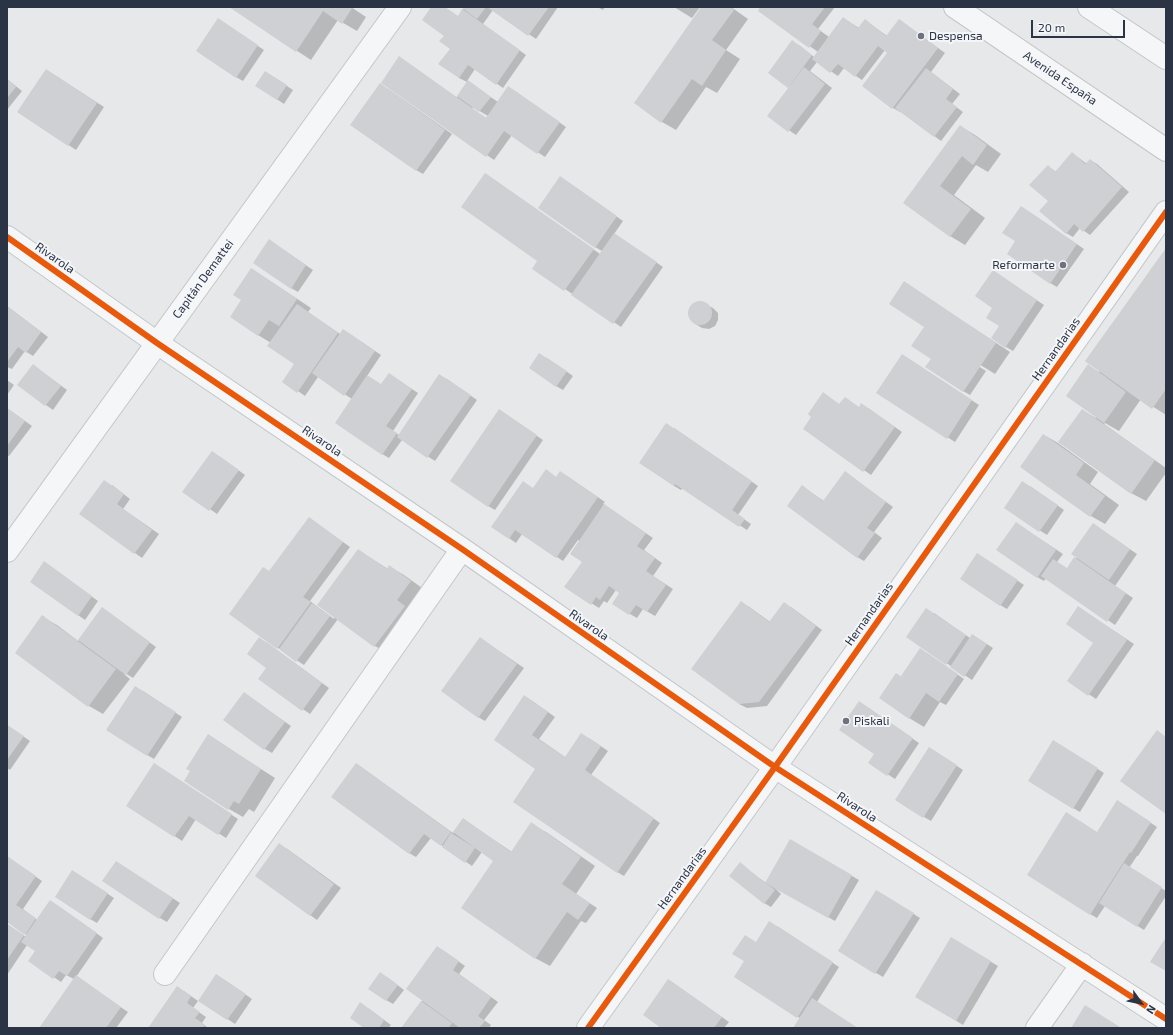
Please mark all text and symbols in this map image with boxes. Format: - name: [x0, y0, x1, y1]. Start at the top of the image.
- scale bar: [1033, 12, 1127, 38]
- text: 20 m: [1038, 20, 1065, 34]
- place label: Despensa: [929, 29, 983, 43]
- marker: Despensa: [916, 31, 926, 41]
- street label: Avenida España: [1020, 48, 1100, 108]
- street label: Capitán Demattei: [169, 237, 237, 321]
- street label: Rivarola: [32, 239, 78, 277]
- place label: Reformarte: [992, 258, 1055, 272]
- marker: Reformarte: [1058, 260, 1068, 270]
- street label: Hernandarias: [1029, 315, 1083, 383]
- street label: Rivarola: [299, 422, 345, 460]
- street label: Hernandarias: [842, 580, 896, 648]
- street label: Rivarola: [566, 606, 612, 644]
- place label: Piskali: [854, 714, 889, 728]
- marker: Piskali: [841, 716, 851, 726]
- street label: Rivarola: [834, 789, 880, 825]
- street label: Hernandarias: [655, 844, 709, 912]
- north arrow: [1121, 983, 1161, 1023]
- text: N: [1144, 1003, 1159, 1017]

